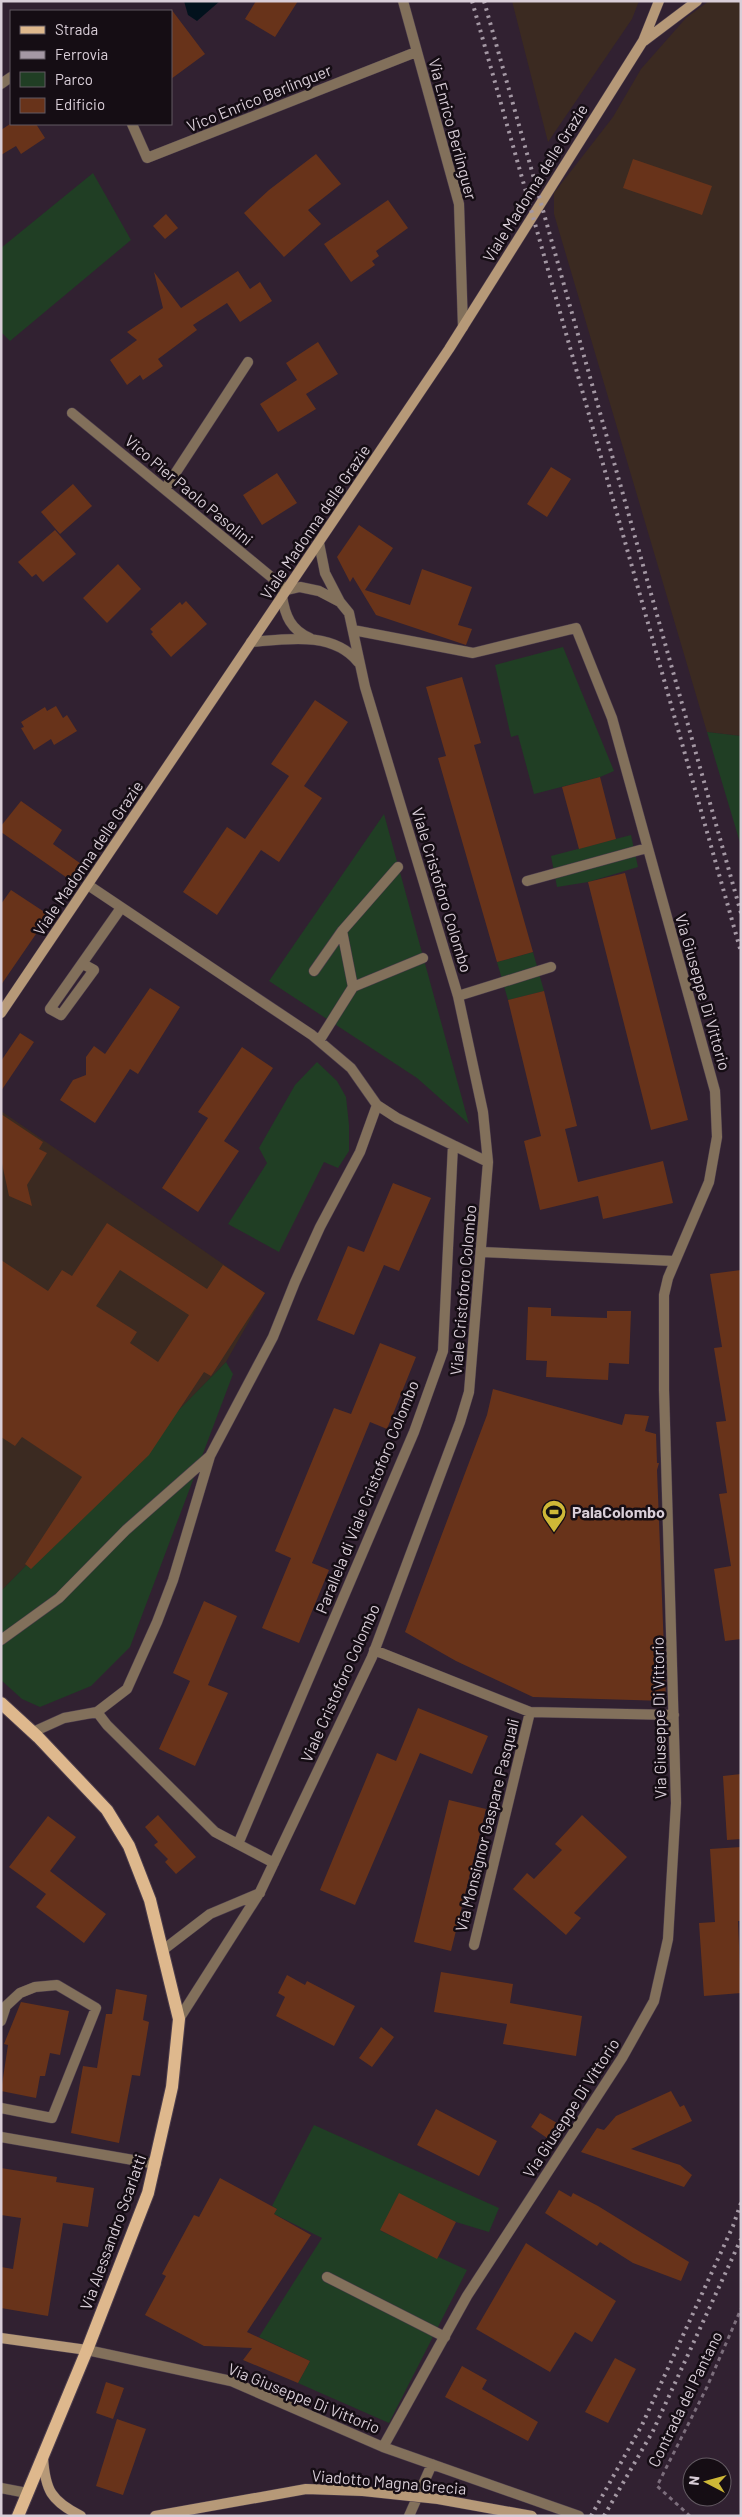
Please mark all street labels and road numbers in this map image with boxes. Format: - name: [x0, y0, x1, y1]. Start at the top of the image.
- street label: Via Enrico Berlinguer: [425, 56, 482, 202]
- street label: Vico Enrico Berlinguer: [184, 60, 334, 135]
- street label: Viale Madonna delle Grazie: [478, 100, 591, 265]
- street label: Vico Pier Paolo Pasolini: [121, 431, 257, 549]
- street label: Viale Madonna delle Grazie: [256, 441, 374, 603]
- street label: Viale Madonna delle Grazie: [29, 777, 147, 939]
- street label: Viale Cristoforo Colombo: [408, 805, 477, 975]
- street label: Via Giuseppe Di Vittorio: [672, 911, 735, 1072]
- street label: Viale Cristoforo Colombo: [446, 1204, 479, 1376]
- street label: Parallela di Viale Cristoforo Colombo: [311, 1377, 422, 1616]
- street label: Viale Cristoforo Colombo: [296, 1601, 383, 1765]
- street label: Via Giuseppe Di Vittorio: [648, 1637, 669, 1799]
- street label: Via Monsignor Gaspare Pasquali: [451, 1716, 522, 1933]
- street label: Via Giuseppe Di Vittorio: [518, 2035, 623, 2181]
- street label: Via Alessandro Scarlatti: [76, 2151, 150, 2312]
- street label: Contrada del Pantano: [643, 2328, 726, 2470]
- street label: Via Giuseppe Di Vittorio: [225, 2358, 383, 2437]
- street label: Viadotto Magna Grecia: [311, 2465, 467, 2498]

